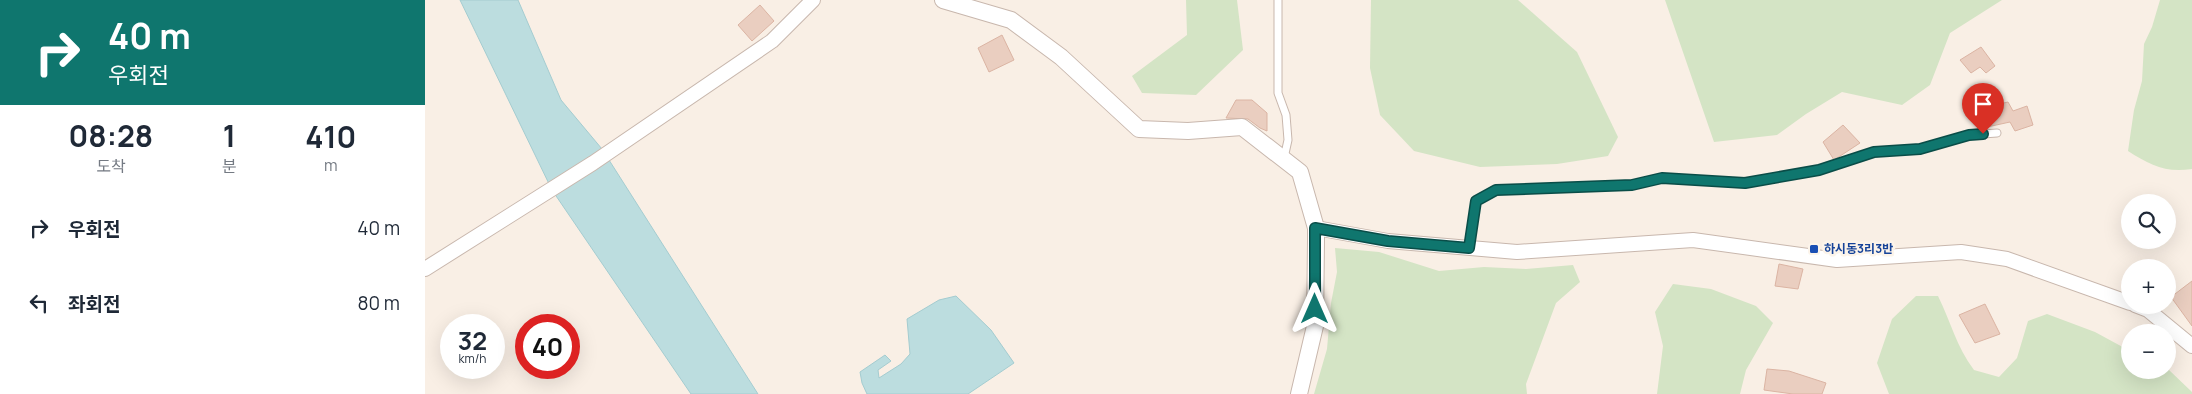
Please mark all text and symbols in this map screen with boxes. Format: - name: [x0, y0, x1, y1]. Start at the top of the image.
- text: 40 m: [108, 12, 191, 60]
- icon: right: [25, 20, 90, 85]
- text: 우회전: [108, 60, 169, 90]
- pin: [1962, 83, 2004, 134]
- icon: arrive: [1969, 90, 1997, 118]
- text: 08:28: [69, 115, 153, 156]
- text: 1: [223, 115, 236, 156]
- text: 410: [305, 116, 356, 157]
- text: m: [324, 154, 338, 176]
- text: 도착: [96, 155, 126, 177]
- text: 분: [222, 155, 237, 177]
- map controls: [2121, 194, 2176, 379]
- button: search: [2121, 194, 2176, 249]
- icon: right: [25, 214, 53, 242]
- text: 40 m: [357, 215, 400, 241]
- text: 우회전: [68, 216, 120, 242]
- place label: 하시동3리3반: [1824, 240, 1893, 257]
- marker: 하시동3리3반: [1808, 243, 1820, 255]
- button: +: [2121, 259, 2176, 314]
- position arrow: [1288, 282, 1340, 334]
- icon: left: [25, 289, 53, 317]
- text: 80 m: [357, 290, 400, 316]
- text: 좌회전: [68, 291, 120, 317]
- speed limit sign: 40: [515, 314, 580, 379]
- text: 32: [458, 323, 487, 358]
- button: −: [2121, 324, 2176, 379]
- text: km/h: [459, 350, 486, 367]

